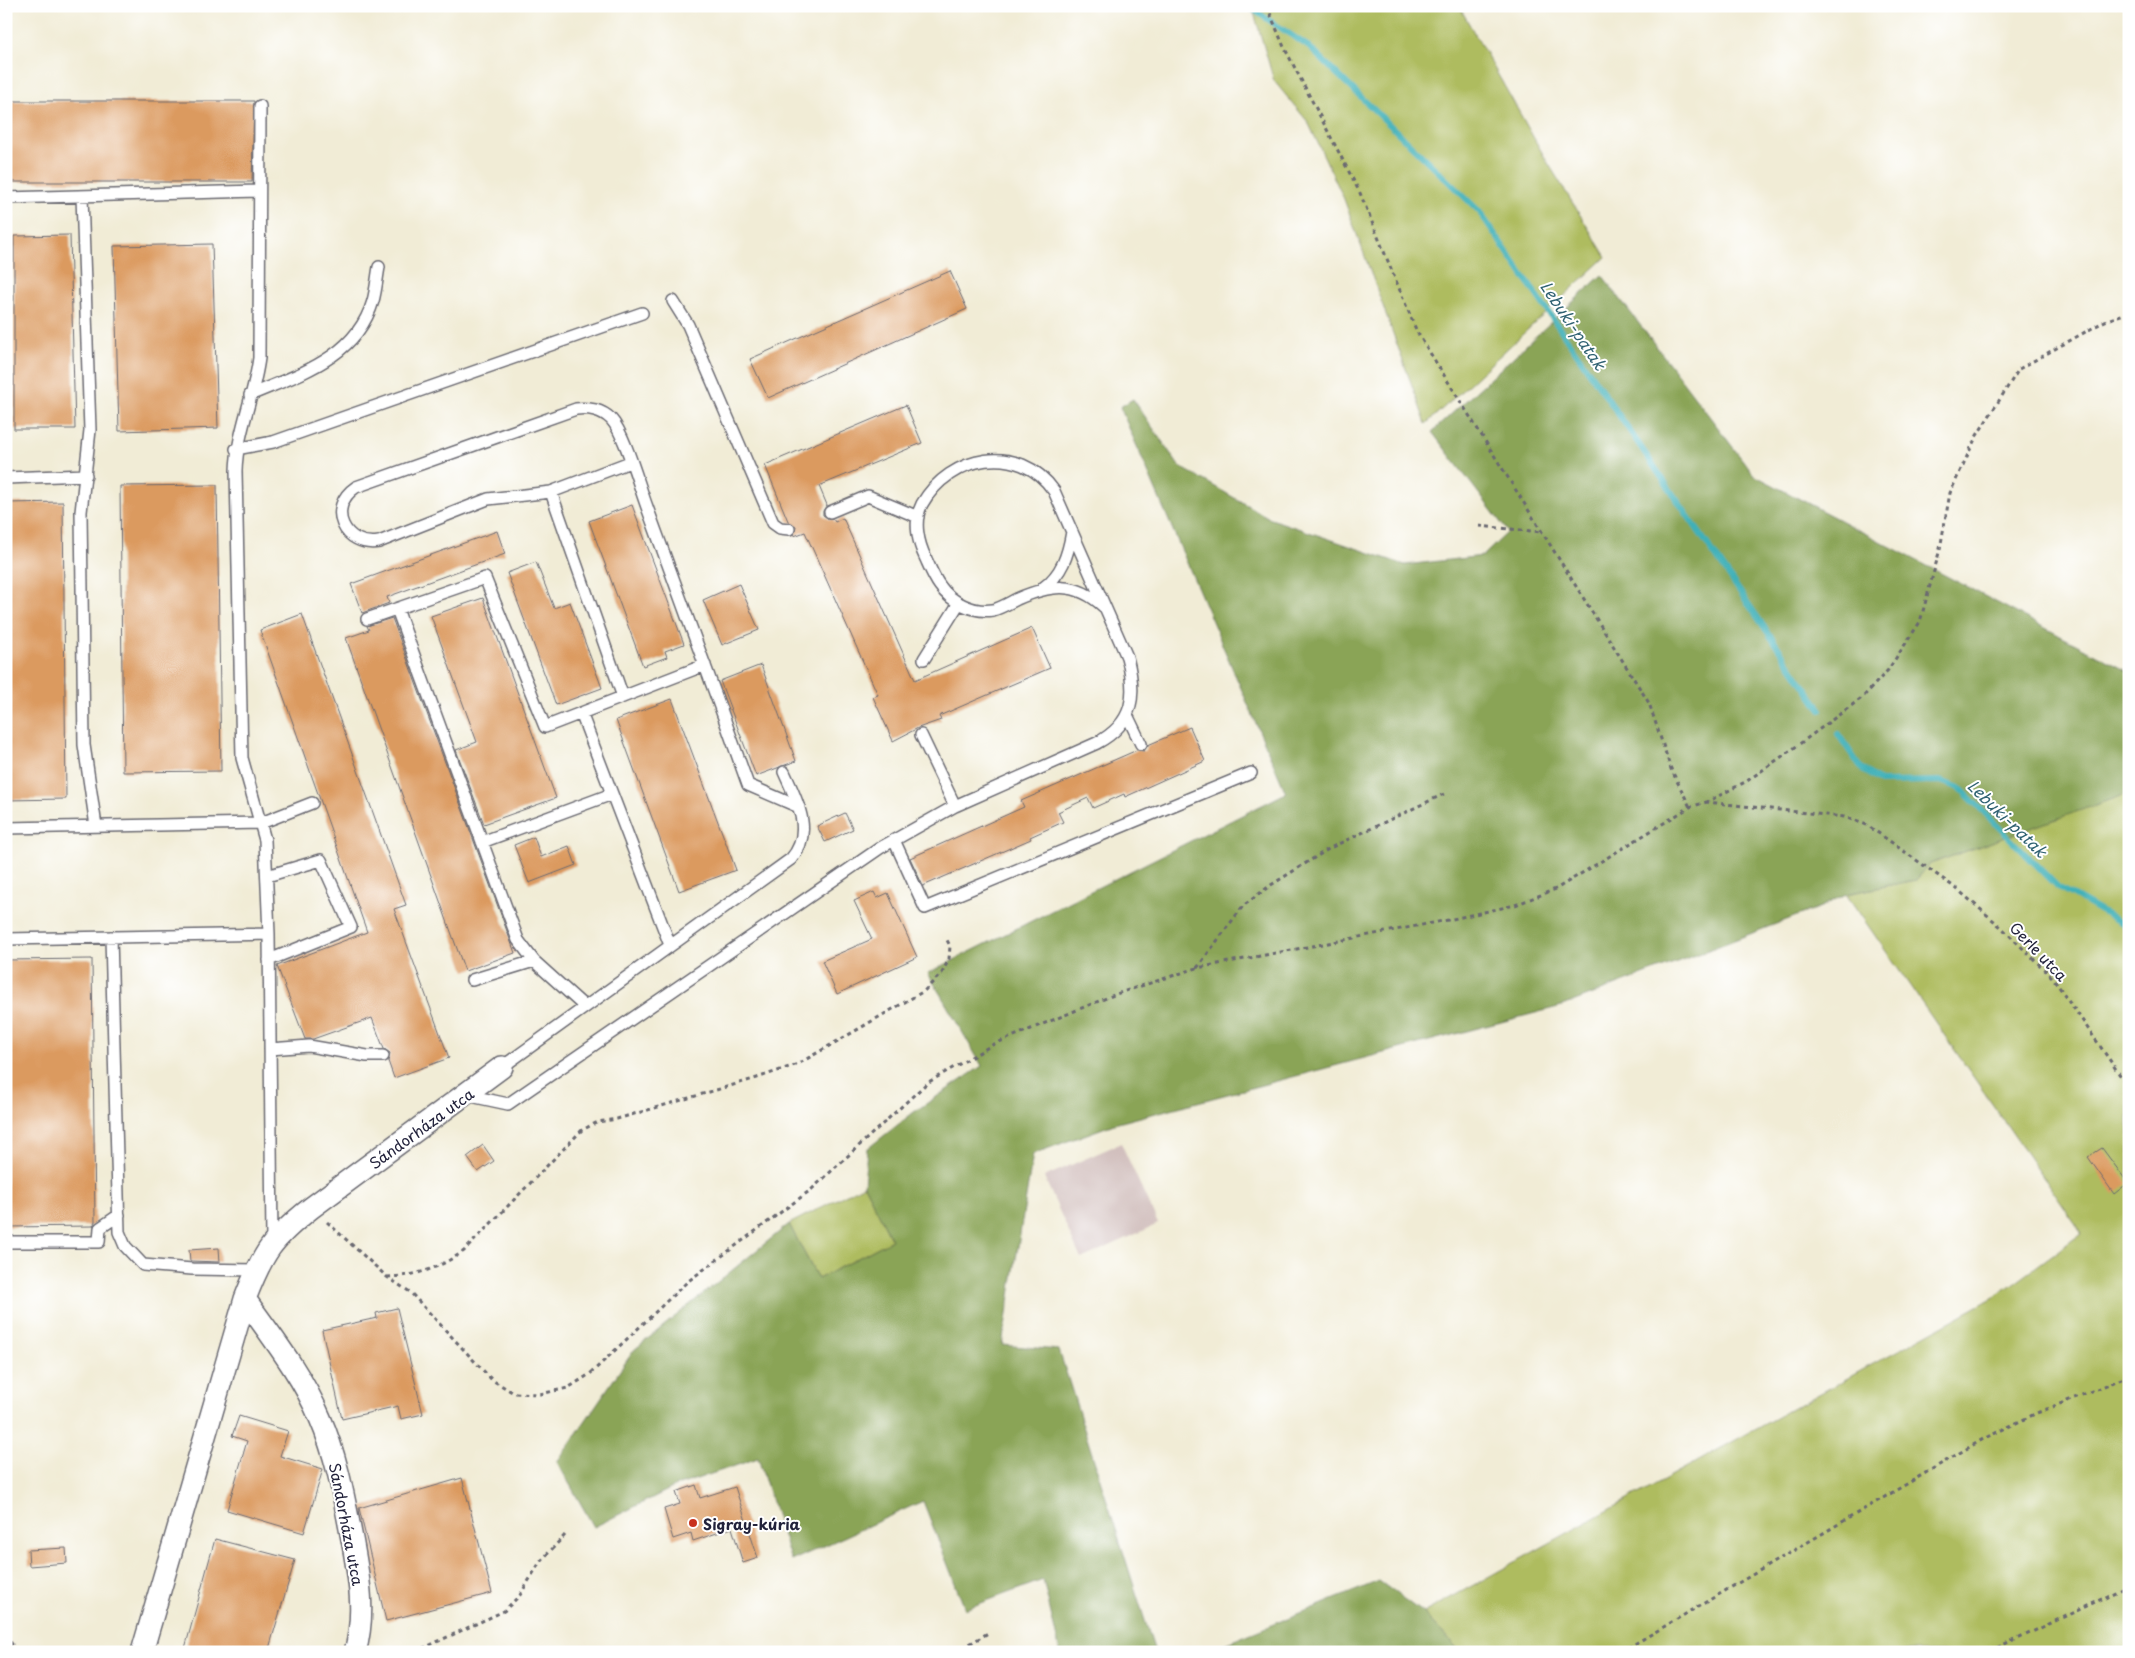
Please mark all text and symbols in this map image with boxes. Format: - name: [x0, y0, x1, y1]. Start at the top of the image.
- water label: Lebuki-patak: [1535, 276, 1613, 375]
- water label: Lebuki-patak: [1963, 774, 2054, 863]
- street label: Gerle utca: [2005, 916, 2074, 986]
- street label: Sándorháza utca: [364, 1082, 479, 1174]
- street label: Sándorháza utca: [324, 1461, 370, 1588]
- place label: Sigray-kúria: [703, 1512, 801, 1535]
- marker: Sigray-kúria: [687, 1517, 699, 1529]

